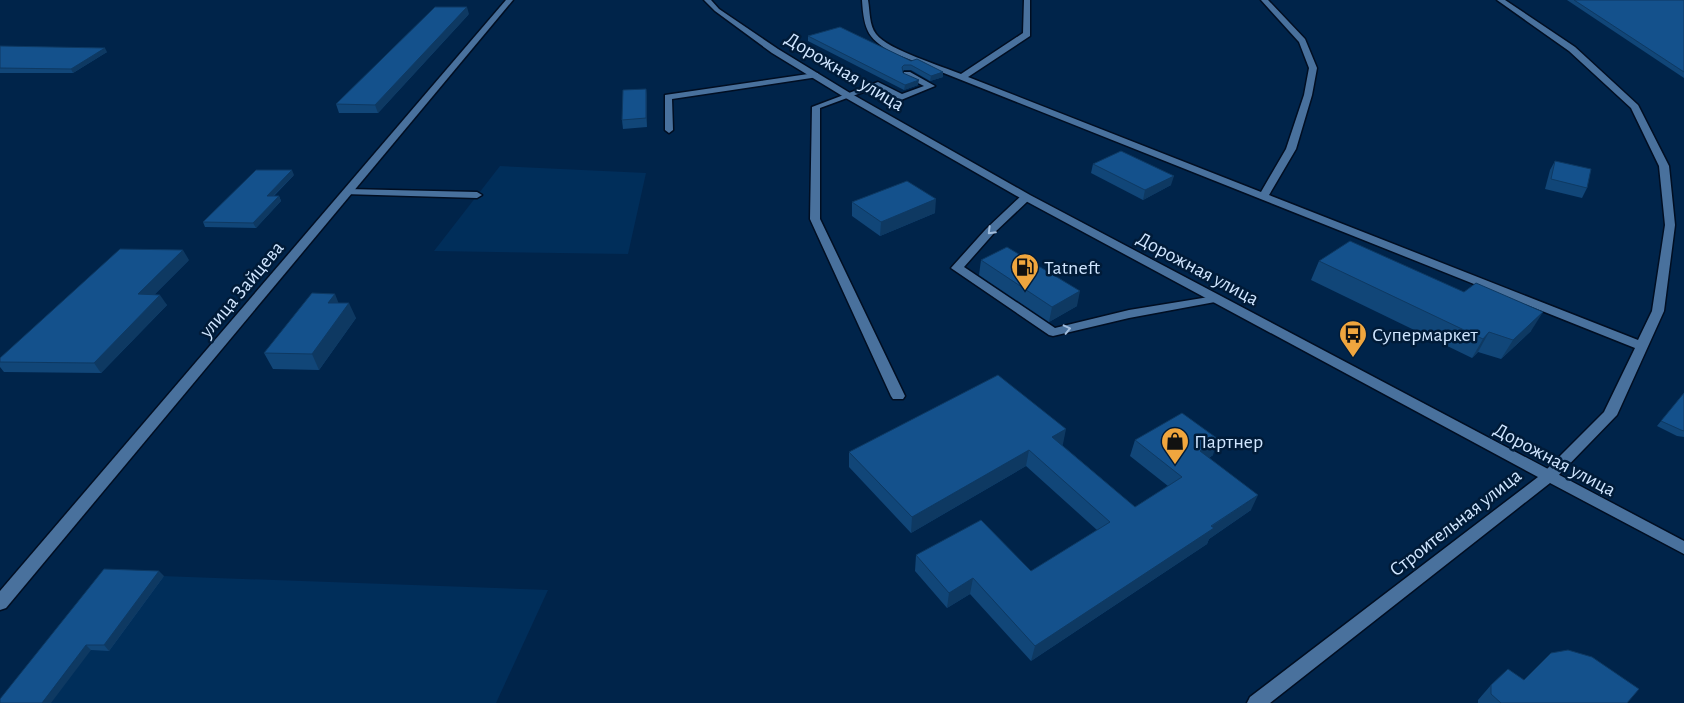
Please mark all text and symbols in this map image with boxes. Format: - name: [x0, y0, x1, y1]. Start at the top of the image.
- street label: Дорожная улица: [781, 29, 907, 115]
- one-way arrow: [988, 225, 997, 234]
- street label: Дорожная улица: [1133, 228, 1262, 309]
- street label: улица Зайцева: [195, 238, 288, 342]
- fuel station icon: Tatneft: [1010, 252, 1040, 291]
- place label: Tatneft: [1044, 258, 1101, 278]
- bus stop icon: Супермаркет: [1338, 319, 1368, 358]
- one-way arrow: [1063, 324, 1072, 335]
- place label: Супермаркет: [1372, 325, 1479, 345]
- street label: Дорожная улица: [1490, 419, 1619, 500]
- shop icon: Партнер: [1160, 426, 1190, 465]
- place label: Партнер: [1194, 432, 1263, 452]
- street label: Строительная улица: [1386, 465, 1525, 580]

